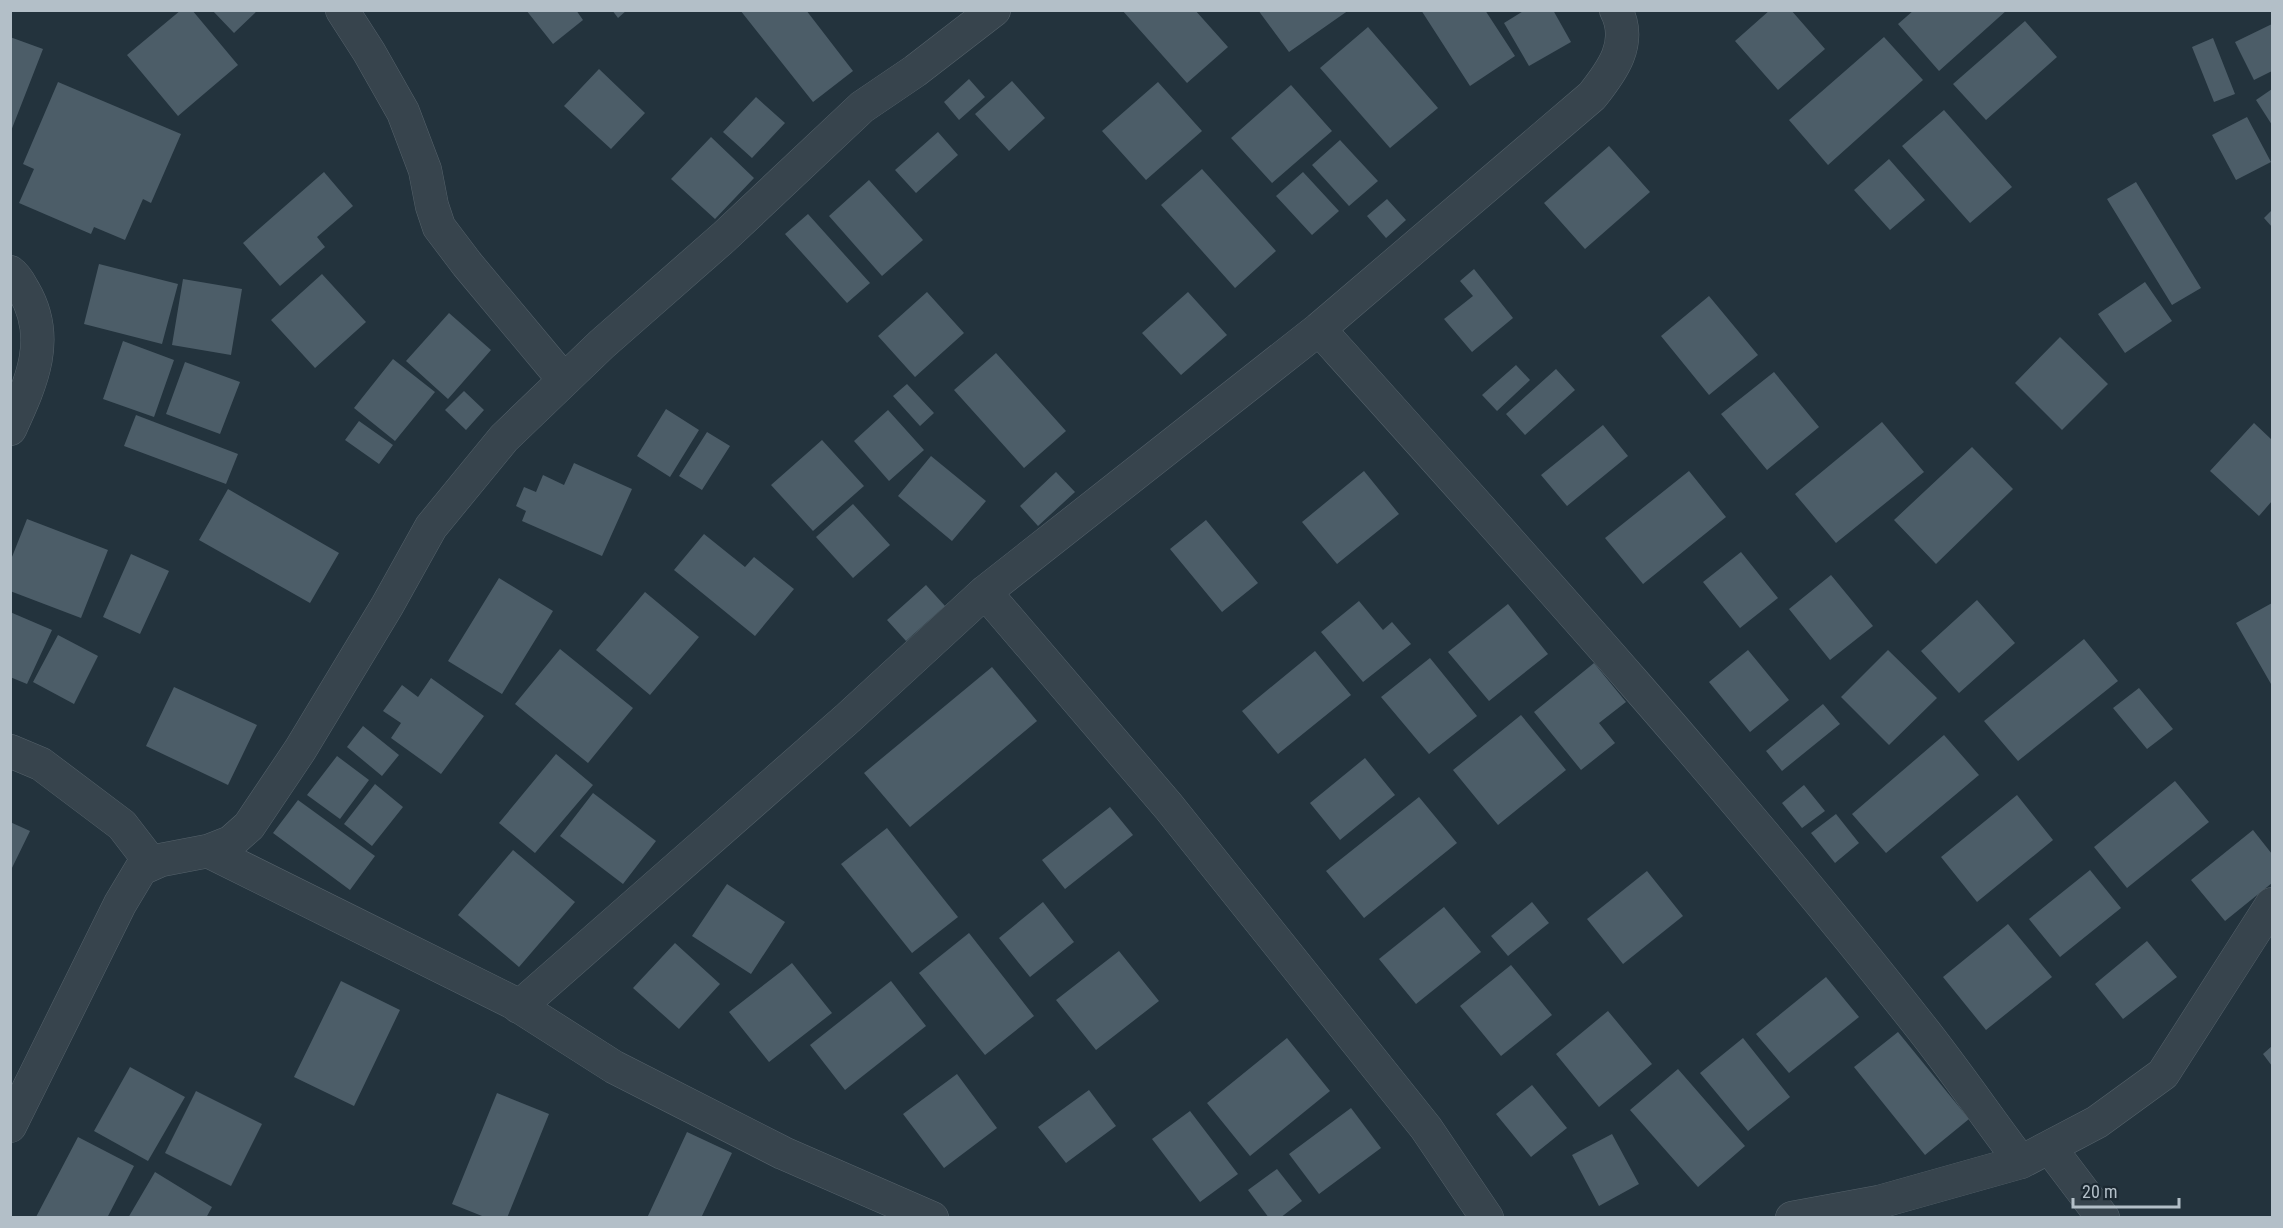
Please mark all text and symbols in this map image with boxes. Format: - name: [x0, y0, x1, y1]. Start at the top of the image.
- scale bar: [2073, 1171, 2180, 1209]
- text: 20 m: [2082, 1181, 2117, 1202]

